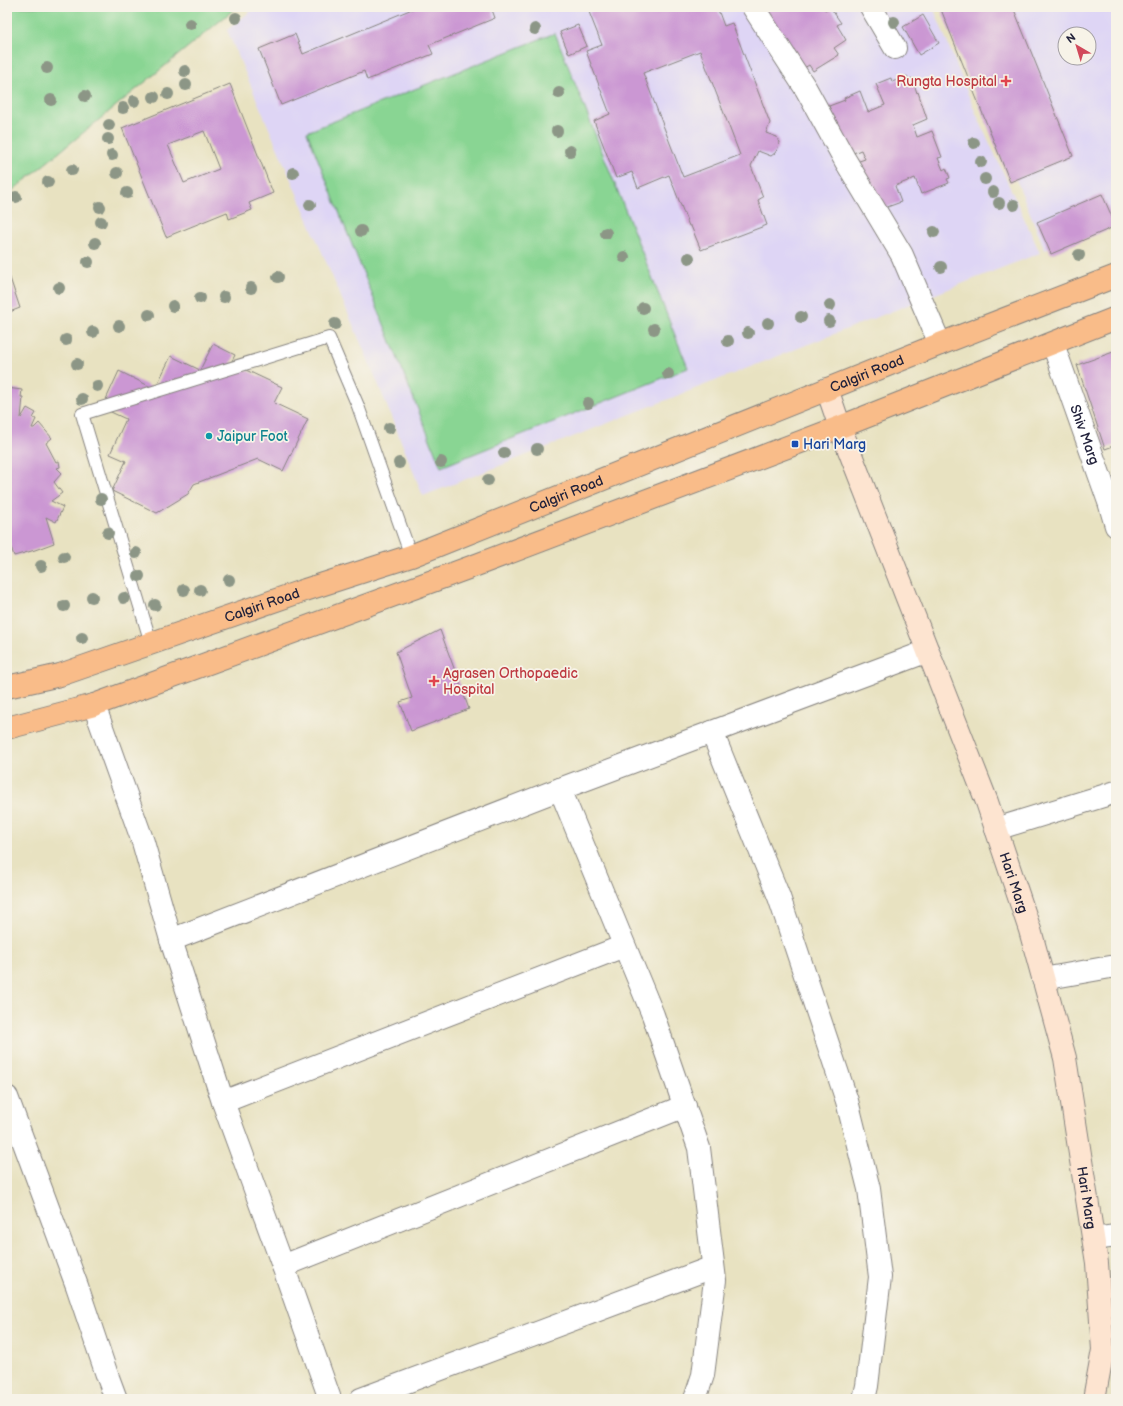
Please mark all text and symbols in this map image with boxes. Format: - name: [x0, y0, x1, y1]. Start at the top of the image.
- north arrow: [1057, 26, 1097, 66]
- text: N: [1064, 31, 1078, 46]
- place label: Rungta Hospital: [896, 73, 997, 90]
- marker: Rungta Hospital: [1000, 75, 1012, 87]
- street label: Calgiri Road: [827, 351, 906, 396]
- street label: Shiv Marg: [1066, 402, 1103, 467]
- place label: Jaipur Foot: [217, 428, 288, 445]
- marker: Jaipur Foot: [204, 431, 214, 441]
- place label: Hari Marg: [803, 436, 866, 453]
- marker: Hari Marg: [790, 439, 800, 449]
- street label: Calgiri Road: [527, 472, 606, 517]
- street label: Calgiri Road: [222, 585, 302, 626]
- place label: Agrasen Orthopaedic Hospital: [443, 665, 578, 698]
- marker: Agrasen Orthopaedic Hospital: [428, 675, 440, 687]
- street label: Hari Marg: [995, 850, 1032, 915]
- street label: Hari Marg: [1073, 1165, 1100, 1230]

